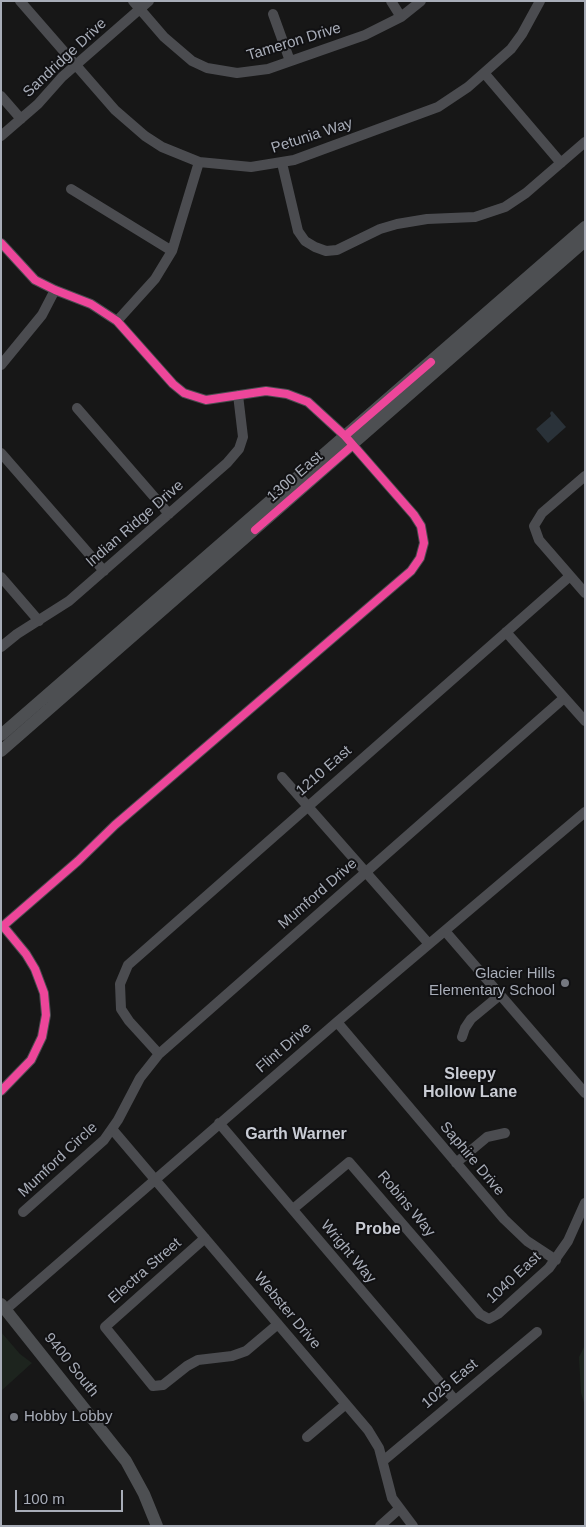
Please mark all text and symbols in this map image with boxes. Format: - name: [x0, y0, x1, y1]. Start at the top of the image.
- street label: Sandridge Drive: [20, 15, 110, 101]
- street label: Tameron Drive: [245, 19, 343, 65]
- street label: Petunia Way: [269, 114, 355, 158]
- street label: 1300 East: [264, 448, 326, 506]
- street label: Indian Ridge Drive: [83, 477, 187, 571]
- street label: 1210 East: [293, 742, 355, 800]
- street label: Mumford Drive: [275, 855, 361, 933]
- place label: Glacier Hills Elementary School: [429, 965, 555, 1000]
- marker: Glacier Hills Elementary School: [559, 977, 571, 989]
- street label: Flint Drive: [253, 1019, 315, 1077]
- district label: Sleepy Hollow Lane: [423, 1065, 517, 1103]
- street label: Saphire Drive: [436, 1118, 508, 1200]
- street label: Mumford Circle: [15, 1119, 101, 1201]
- district label: Garth Warner: [245, 1125, 347, 1145]
- street label: Robins Way: [373, 1167, 439, 1241]
- street label: Wright Way: [316, 1217, 380, 1287]
- district label: Probe: [355, 1220, 401, 1240]
- street label: Electra Street: [105, 1234, 185, 1308]
- street label: 1040 East: [483, 1248, 545, 1308]
- street label: Webster Drive: [250, 1269, 324, 1353]
- street label: 9400 South: [40, 1330, 102, 1400]
- street label: 1025 East: [418, 1355, 482, 1413]
- place label: Hobby Lobby: [24, 1408, 112, 1426]
- marker: Hobby Lobby: [8, 1411, 20, 1423]
- scale bar: [18, 1480, 125, 1512]
- text: 100 m: [23, 1490, 65, 1507]

